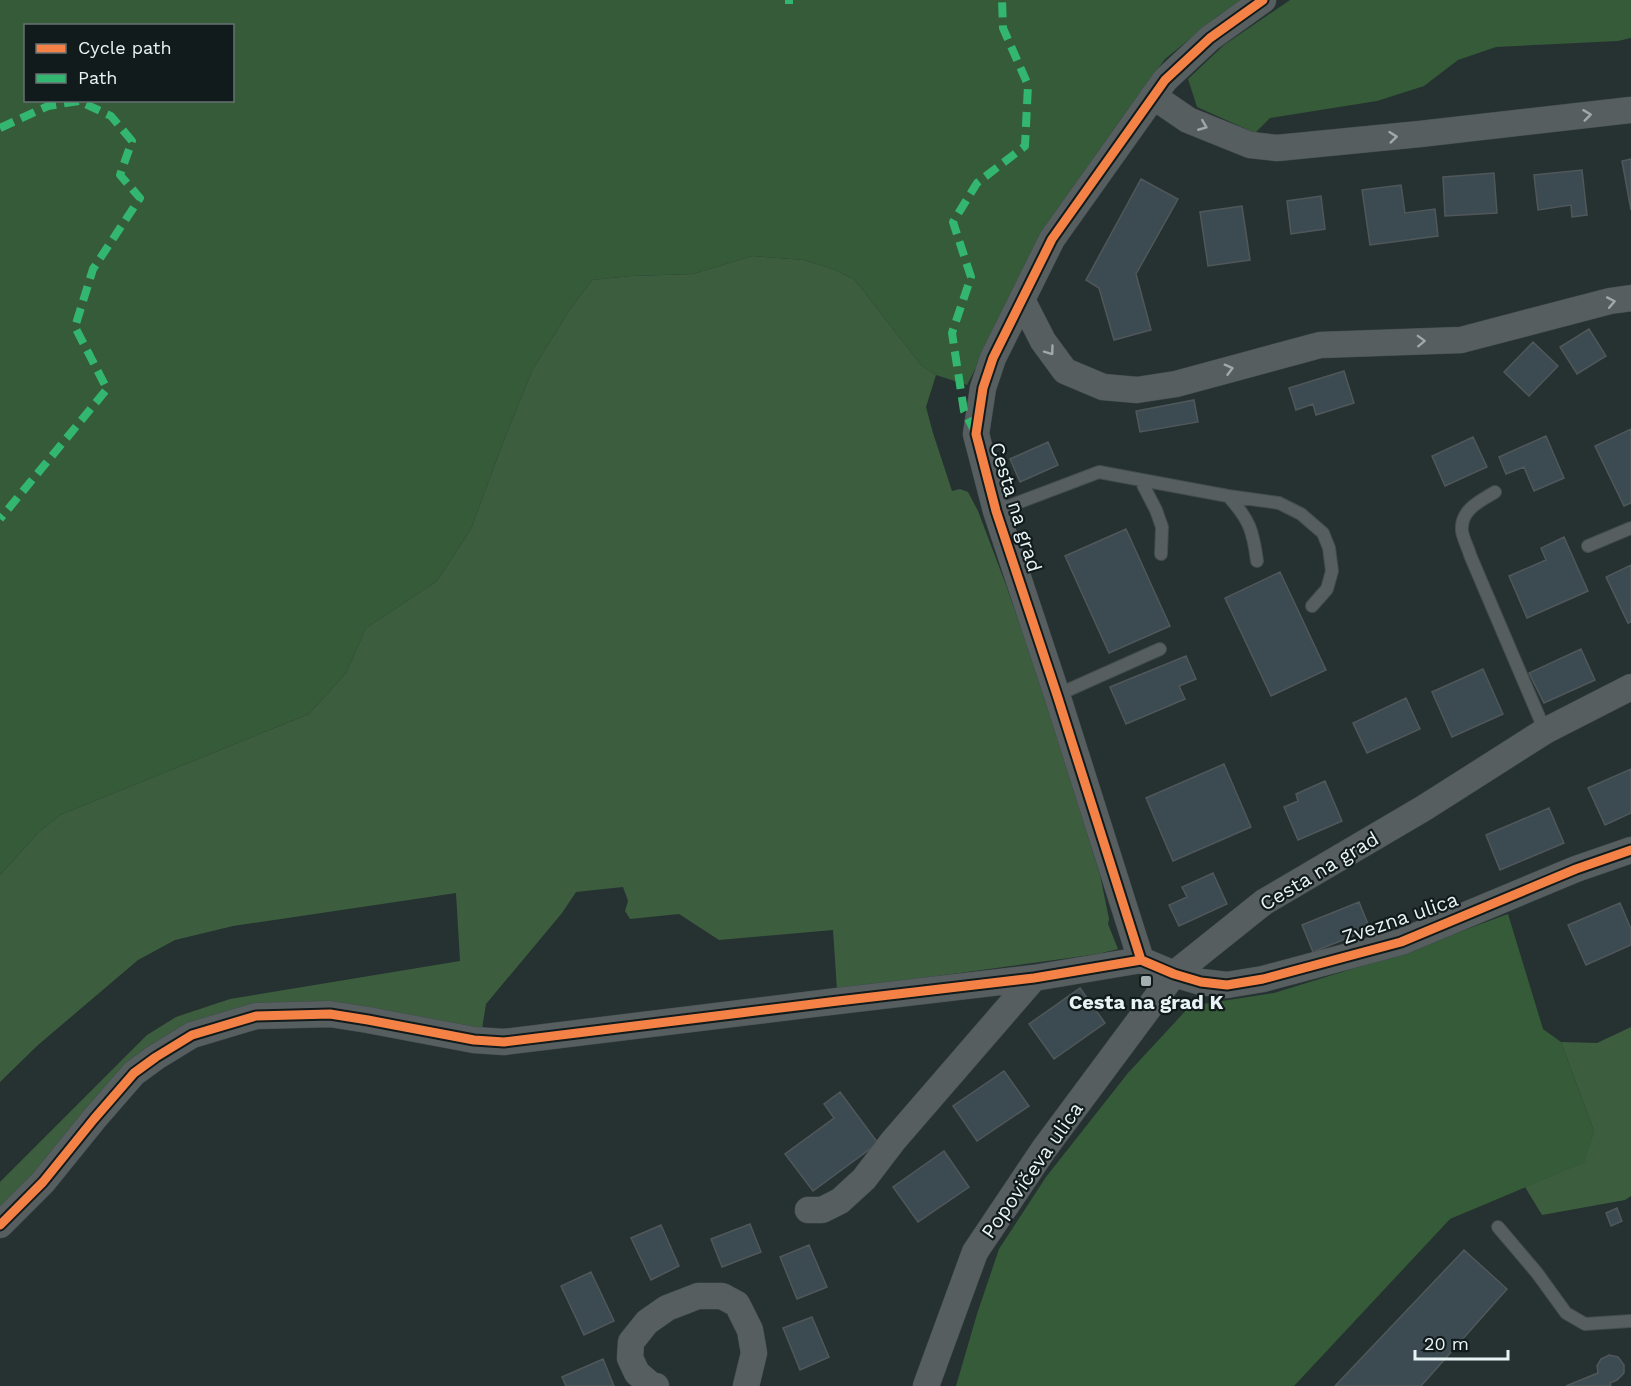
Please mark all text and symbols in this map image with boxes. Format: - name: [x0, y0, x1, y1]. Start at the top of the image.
- legend: [24, 24, 234, 102]
- text: Cycle path: [78, 37, 172, 58]
- text: Path: [78, 67, 118, 88]
- one-way arrow: [1583, 109, 1592, 122]
- one-way arrow: [1197, 119, 1208, 131]
- one-way arrow: [1389, 131, 1398, 144]
- one-way arrow: [1606, 296, 1616, 309]
- one-way arrow: [1417, 335, 1426, 348]
- one-way arrow: [1043, 344, 1054, 355]
- one-way arrow: [1224, 363, 1234, 376]
- street label: Cesta na grad: [985, 439, 1047, 575]
- street label: Cesta na grad: [1255, 826, 1383, 916]
- street label: Zvezna ulica: [1339, 887, 1461, 949]
- marker: Cesta na grad K: [1139, 974, 1153, 988]
- place label: Cesta na grad K: [1069, 990, 1223, 1014]
- street label: Popovičeva ulica: [976, 1097, 1088, 1243]
- scale bar: [1415, 1323, 1508, 1361]
- text: 20 m: [1424, 1333, 1469, 1354]

